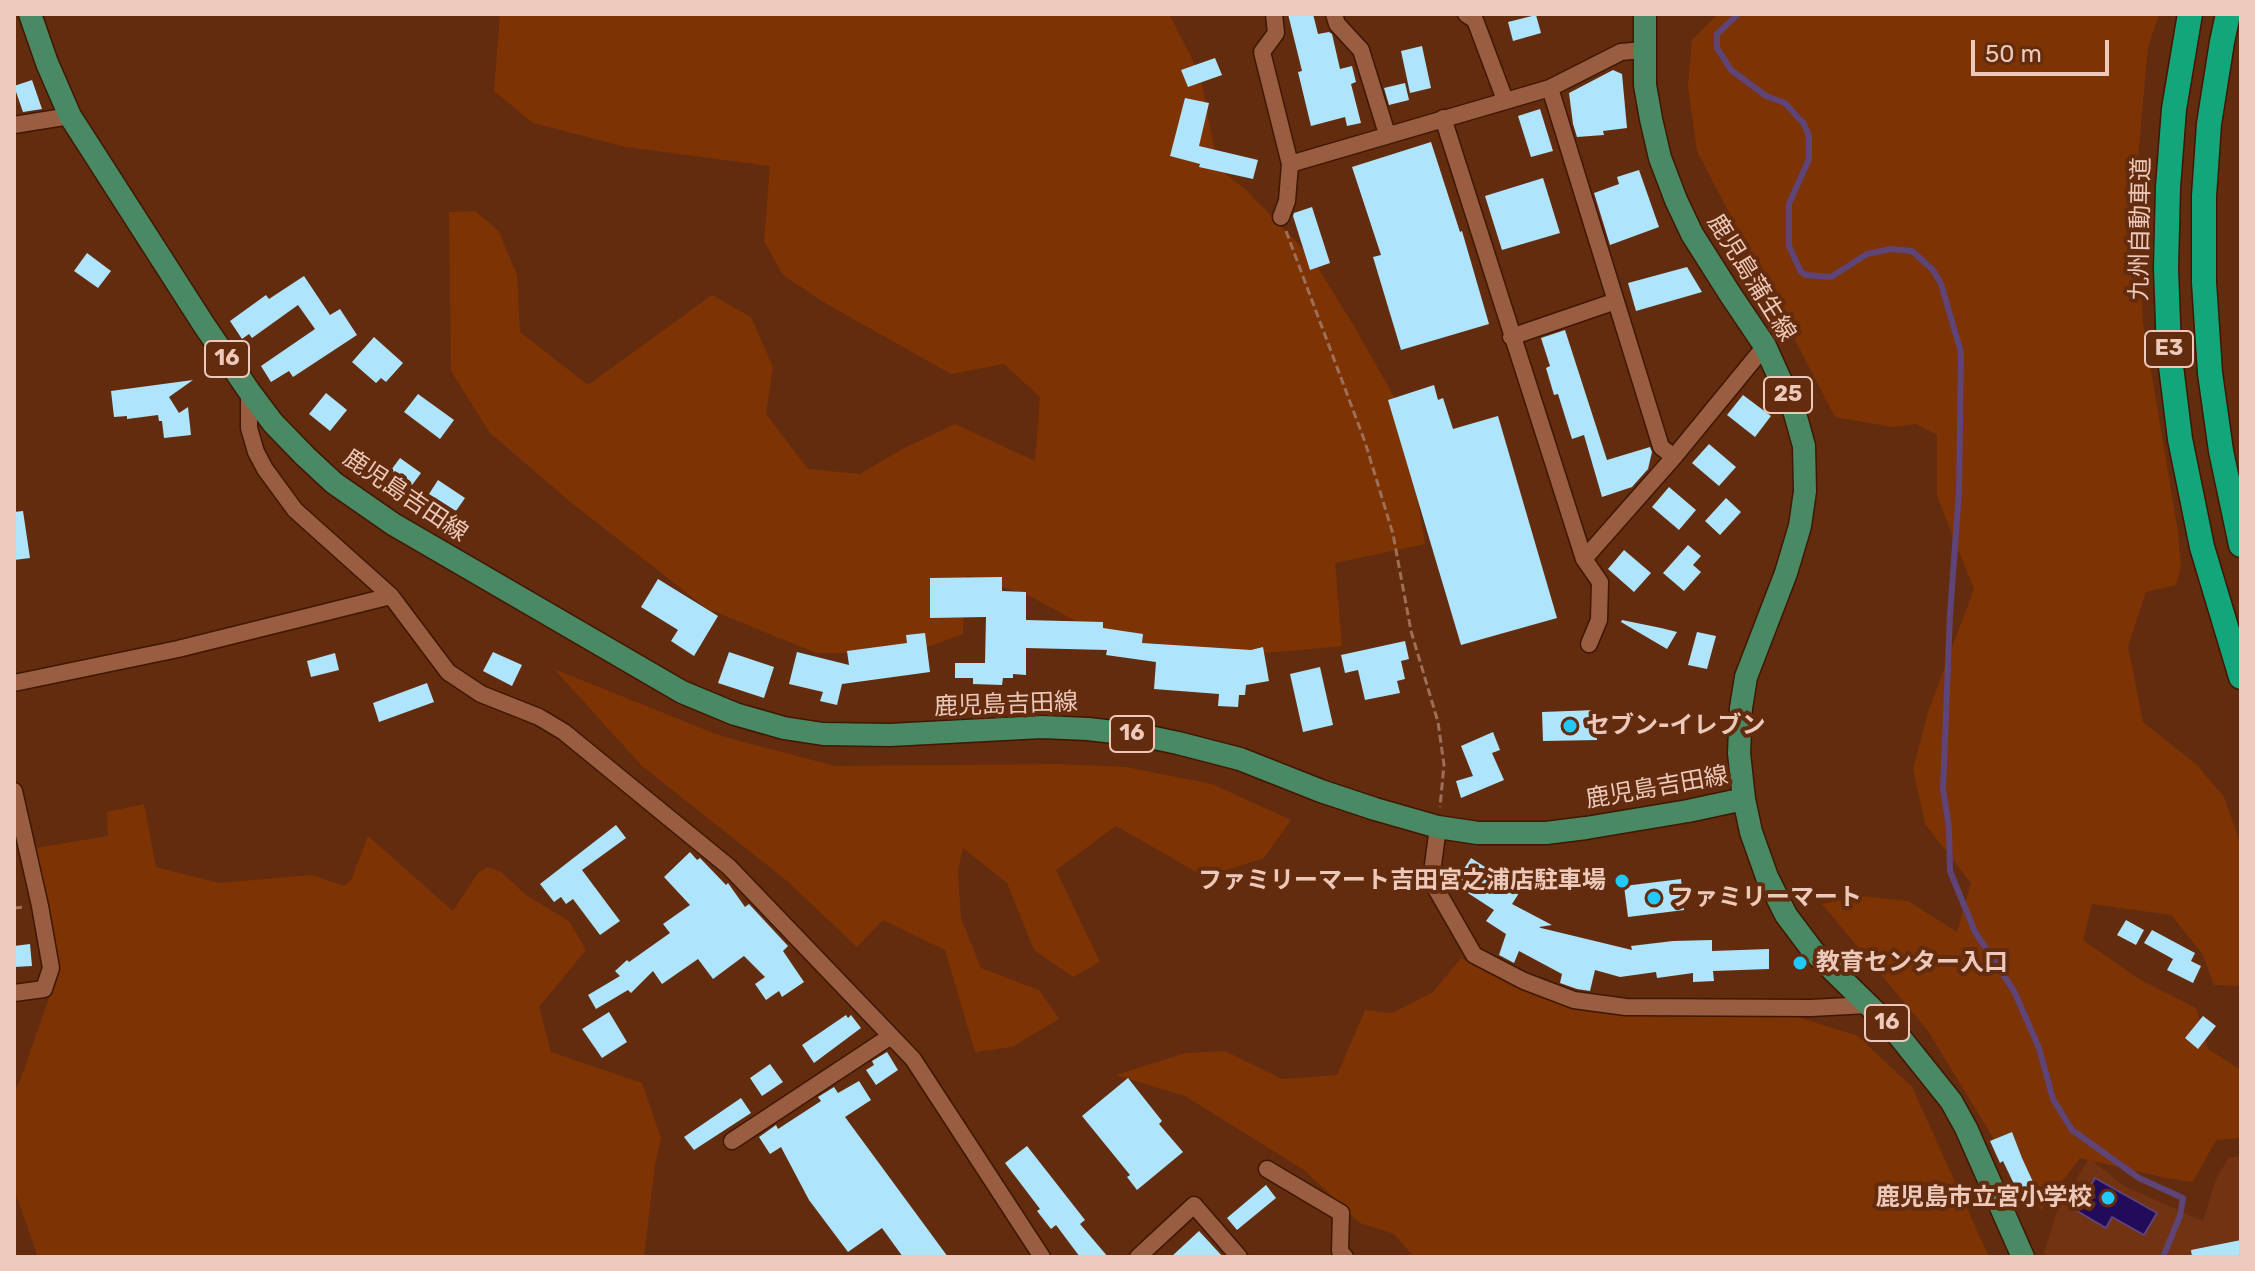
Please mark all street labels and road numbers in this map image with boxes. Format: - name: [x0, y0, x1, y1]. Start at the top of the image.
- street label: 九州自動車道: [2125, 157, 2157, 301]
- street label: 鹿児島蒲生線: [1701, 209, 1801, 347]
- road number: E3: [2145, 331, 2193, 367]
- road number: 16: [205, 341, 249, 377]
- road number: 25: [1764, 377, 1812, 413]
- street label: 鹿児島吉田線: [337, 444, 473, 548]
- street label: 鹿児島吉田線: [934, 688, 1078, 722]
- road number: 16: [1110, 716, 1154, 752]
- street label: 鹿児島吉田線: [1584, 761, 1730, 815]
- road number: 16: [1865, 1005, 1909, 1041]

